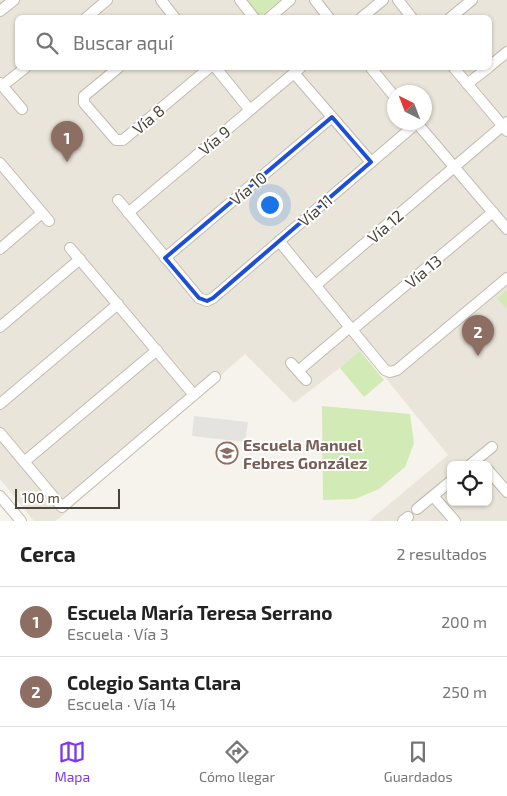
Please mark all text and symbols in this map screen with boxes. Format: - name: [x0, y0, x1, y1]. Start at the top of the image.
- search box: [15, 15, 492, 70]
- icon: search: [33, 29, 61, 57]
- text: Buscar aquí: [73, 31, 173, 54]
- north arrow: [387, 85, 432, 130]
- street label: Vía 8: [128, 100, 168, 138]
- pin: 1: [51, 121, 83, 162]
- street label: Vía 9: [194, 121, 234, 159]
- street label: Vía 10: [226, 167, 270, 209]
- street label: Vía 11: [294, 190, 336, 230]
- your location: [257, 192, 283, 218]
- street label: Vía 12: [363, 205, 407, 247]
- street label: Vía 13: [401, 250, 445, 292]
- pin: 2: [462, 315, 494, 356]
- place label: Escuela Manuel Febres González: [243, 435, 368, 472]
- school or university icon: Escuela Manuel Febres González: [215, 441, 239, 465]
- map controls: [447, 461, 492, 506]
- button: locate: [447, 461, 492, 506]
- scale bar: [15, 486, 120, 509]
- text: 100 m: [22, 489, 60, 506]
- text: Cerca: [20, 541, 76, 566]
- text: 2 resultados: [396, 544, 487, 563]
- text: Escuela María Teresa Serrano: [67, 601, 332, 624]
- text: 1: [33, 612, 39, 631]
- text: 200 m: [441, 612, 487, 631]
- text: Escuela · Vía 3: [67, 624, 169, 643]
- text: Colegio Santa Clara: [67, 671, 241, 694]
- text: 2: [31, 682, 41, 701]
- text: 250 m: [442, 682, 487, 701]
- text: Escuela · Vía 14: [67, 694, 176, 713]
- tab: Mapa: [54, 738, 90, 785]
- tab: Cómo llegar: [199, 738, 275, 785]
- tab: Guardados: [384, 738, 453, 785]

